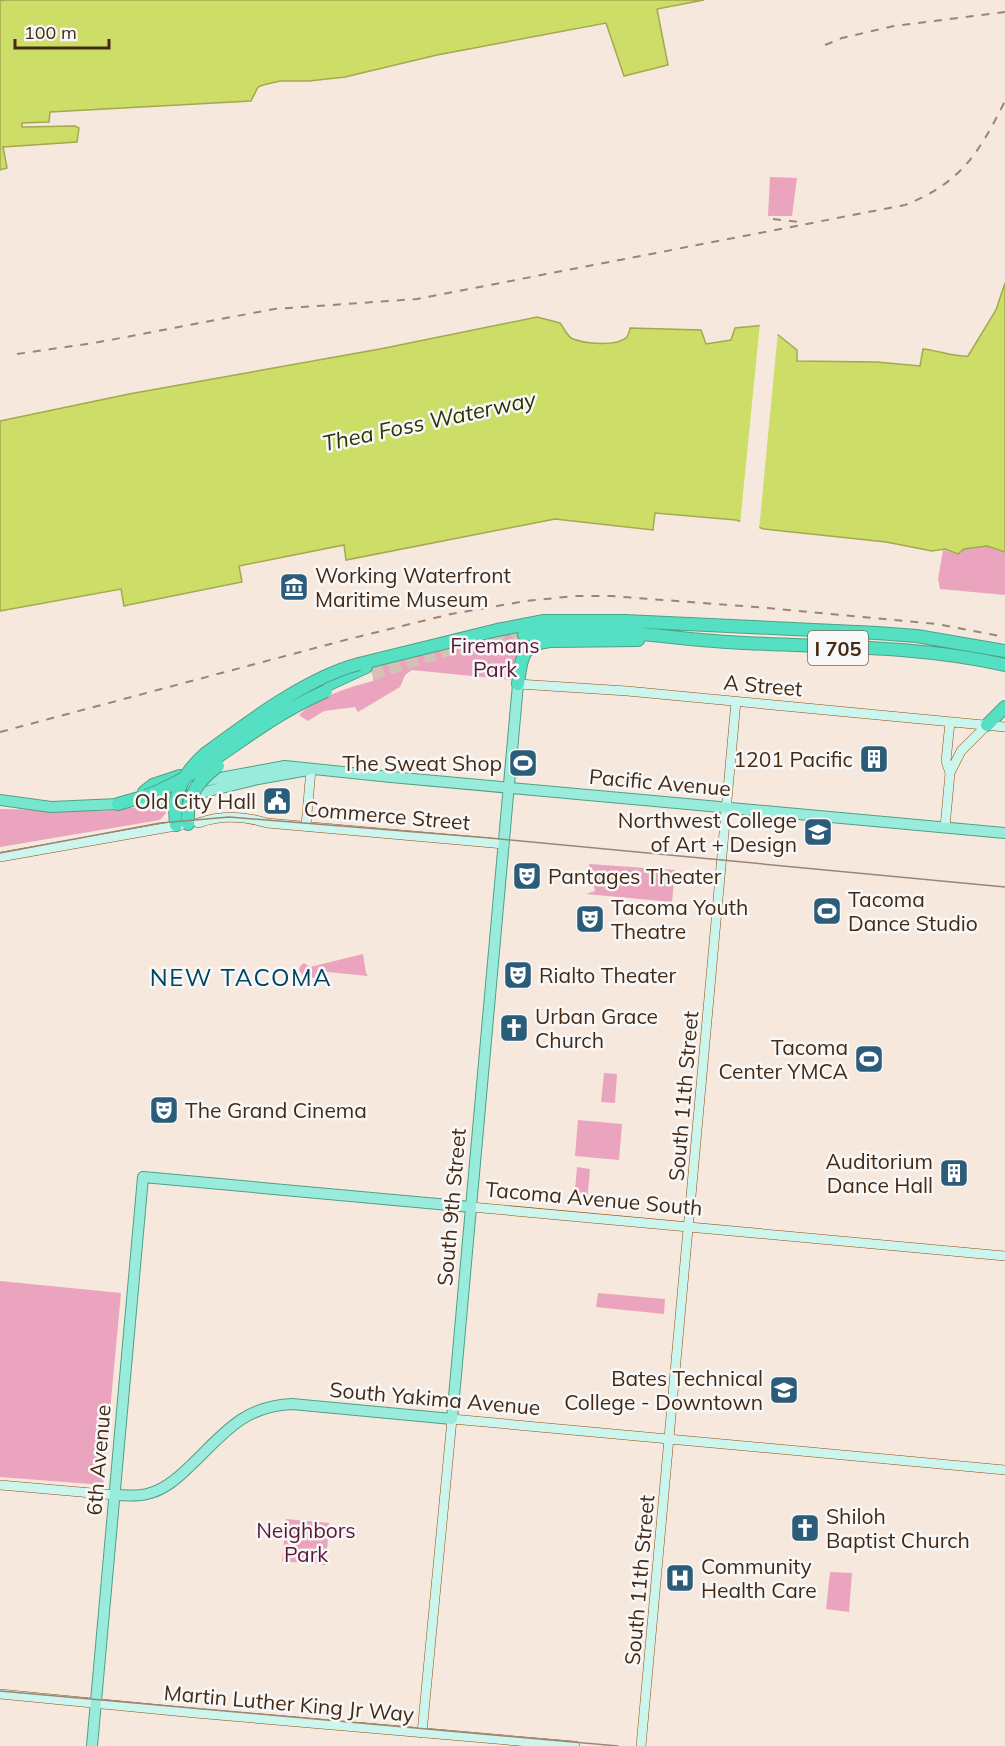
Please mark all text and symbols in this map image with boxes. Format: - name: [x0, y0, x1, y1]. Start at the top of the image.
- scale bar: [15, 12, 110, 50]
- text: 100 m: [24, 21, 77, 44]
- water label: Thea Foss Waterway: [320, 384, 540, 457]
- place label: Working Waterfront Maritime Museum: [315, 562, 511, 612]
- museum icon: Working Waterfront Maritime Museum: [278, 571, 310, 603]
- road number: I 705: [808, 631, 868, 665]
- park label: Firemans Park: [450, 632, 540, 682]
- street label: A Street: [723, 669, 803, 701]
- building icon: 1201 Pacific: [858, 743, 890, 775]
- place label: 1201 Pacific: [734, 746, 853, 772]
- sports icon: The Sweat Shop: [507, 747, 539, 779]
- place label: The Sweat Shop: [342, 750, 502, 776]
- street label: Pacific Avenue: [588, 763, 732, 801]
- public building icon: Old City Hall: [261, 785, 293, 817]
- place label: Old City Hall: [135, 788, 256, 814]
- street label: Commerce Street: [303, 795, 471, 835]
- place label: Northwest College of Art + Design: [618, 807, 797, 857]
- school or university icon: Northwest College of Art + Design: [802, 816, 834, 848]
- theatre icon: Pantages Theater: [511, 860, 543, 892]
- place label: Pantages Theater: [548, 863, 722, 889]
- place label: Tacoma Dance Studio: [848, 886, 978, 936]
- place label: Tacoma Youth Theatre: [611, 894, 748, 944]
- sports icon: Tacoma Dance Studio: [811, 895, 843, 927]
- theatre icon: Tacoma Youth Theatre: [574, 903, 606, 935]
- theatre icon: Rialto Theater: [502, 959, 534, 991]
- district label: NEW TACOMA: [150, 962, 332, 992]
- place label: Rialto Theater: [539, 962, 677, 988]
- place label: Urban Grace Church: [535, 1003, 658, 1053]
- street label: South 11th Street: [663, 1010, 703, 1182]
- church icon: Urban Grace Church: [498, 1012, 530, 1044]
- place label: Tacoma Center YMCA: [718, 1034, 849, 1084]
- sports icon: Tacoma Center YMCA: [853, 1043, 885, 1075]
- theatre icon: The Grand Cinema: [148, 1094, 180, 1126]
- place label: The Grand Cinema: [185, 1097, 367, 1123]
- street label: South 9th Street: [431, 1127, 471, 1287]
- place label: Auditorium Dance Hall: [825, 1148, 933, 1198]
- building icon: Auditorium Dance Hall: [938, 1157, 970, 1189]
- street label: Tacoma Avenue South: [484, 1176, 704, 1220]
- place label: Bates Technical College - Downtown: [564, 1365, 763, 1415]
- school or university icon: Bates Technical College - Downtown: [768, 1374, 800, 1406]
- street label: South Yakima Avenue: [328, 1376, 542, 1420]
- street label: 6th Avenue: [80, 1404, 116, 1516]
- street label: South 11th Street: [619, 1494, 659, 1666]
- place label: Shiloh Baptist Church: [826, 1503, 970, 1553]
- church icon: Shiloh Baptist Church: [789, 1512, 821, 1544]
- park label: Neighbors Park: [256, 1517, 356, 1567]
- place label: Community Health Care: [701, 1553, 817, 1603]
- hospital icon: Community Health Care: [664, 1562, 696, 1594]
- street label: Martin Luther King Jr Way: [163, 1679, 415, 1727]

